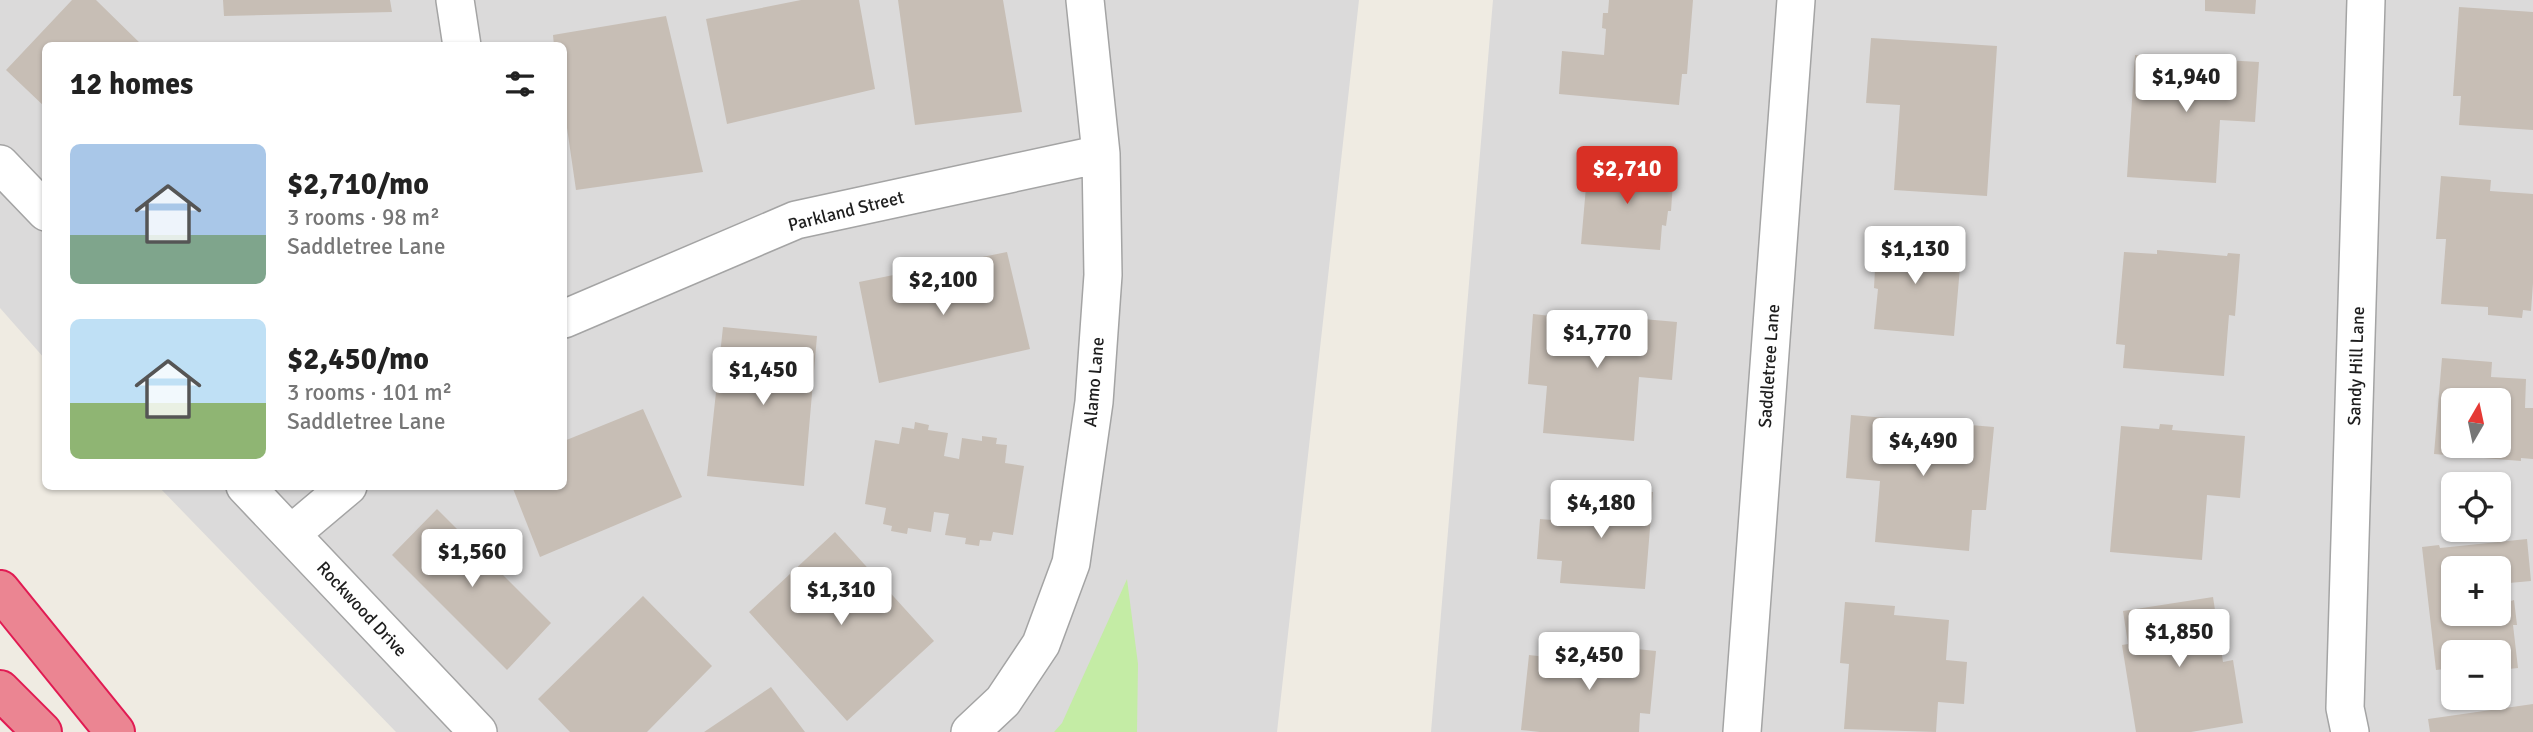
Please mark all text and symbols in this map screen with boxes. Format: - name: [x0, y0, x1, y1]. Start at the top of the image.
- pin: $1,940: [2129, 54, 2243, 114]
- text: $1,940: [2152, 62, 2220, 91]
- icon: filters: [501, 65, 539, 103]
- text: 12 homes: [70, 66, 193, 103]
- pin: $2,710: [1570, 146, 1684, 206]
- text: $2,710: [1593, 154, 1661, 183]
- text: $2,710/mo: [287, 166, 429, 203]
- icon: home: [126, 172, 210, 256]
- street label: Parkland Street: [786, 186, 906, 236]
- text: 3 rooms · 98 m²: [287, 203, 440, 232]
- pin: $1,130: [1858, 226, 1972, 286]
- text: Saddletree Lane: [287, 232, 445, 261]
- text: $1,130: [1881, 234, 1949, 263]
- pin: $2,100: [886, 258, 1000, 317]
- text: $2,100: [909, 265, 977, 294]
- street label: Saddletree Lane: [1754, 303, 1784, 429]
- street label: Sandy Hill Lane: [2343, 306, 2369, 426]
- pin: $1,770: [1540, 310, 1654, 370]
- text: $1,770: [1563, 318, 1631, 347]
- street label: Alamo Lane: [1079, 336, 1109, 428]
- text: $2,450/mo: [287, 341, 429, 378]
- icon: home: [126, 347, 210, 431]
- pin: $1,450: [706, 348, 820, 407]
- text: $1,450: [729, 355, 797, 384]
- text: 3 rooms · 101 m²: [287, 378, 452, 407]
- north arrow: [2441, 388, 2511, 458]
- map controls: [2441, 388, 2511, 710]
- text: Saddletree Lane: [287, 407, 445, 436]
- pin: $4,490: [1866, 419, 1980, 478]
- text: $4,490: [1889, 426, 1957, 455]
- button: locate: [2441, 472, 2511, 542]
- pin: $4,180: [1544, 480, 1658, 540]
- text: $4,180: [1567, 488, 1635, 517]
- pin: $1,560: [415, 530, 529, 589]
- text: $1,560: [438, 537, 506, 566]
- button: +: [2441, 556, 2511, 626]
- street label: Rockwood Drive: [312, 557, 412, 661]
- pin: $1,310: [784, 568, 898, 627]
- text: $1,310: [807, 575, 875, 604]
- pin: $1,850: [2122, 610, 2236, 669]
- text: $1,850: [2145, 617, 2213, 646]
- pin: $2,450: [1532, 632, 1646, 692]
- text: $2,450: [1555, 640, 1623, 669]
- button: −: [2441, 640, 2511, 710]

